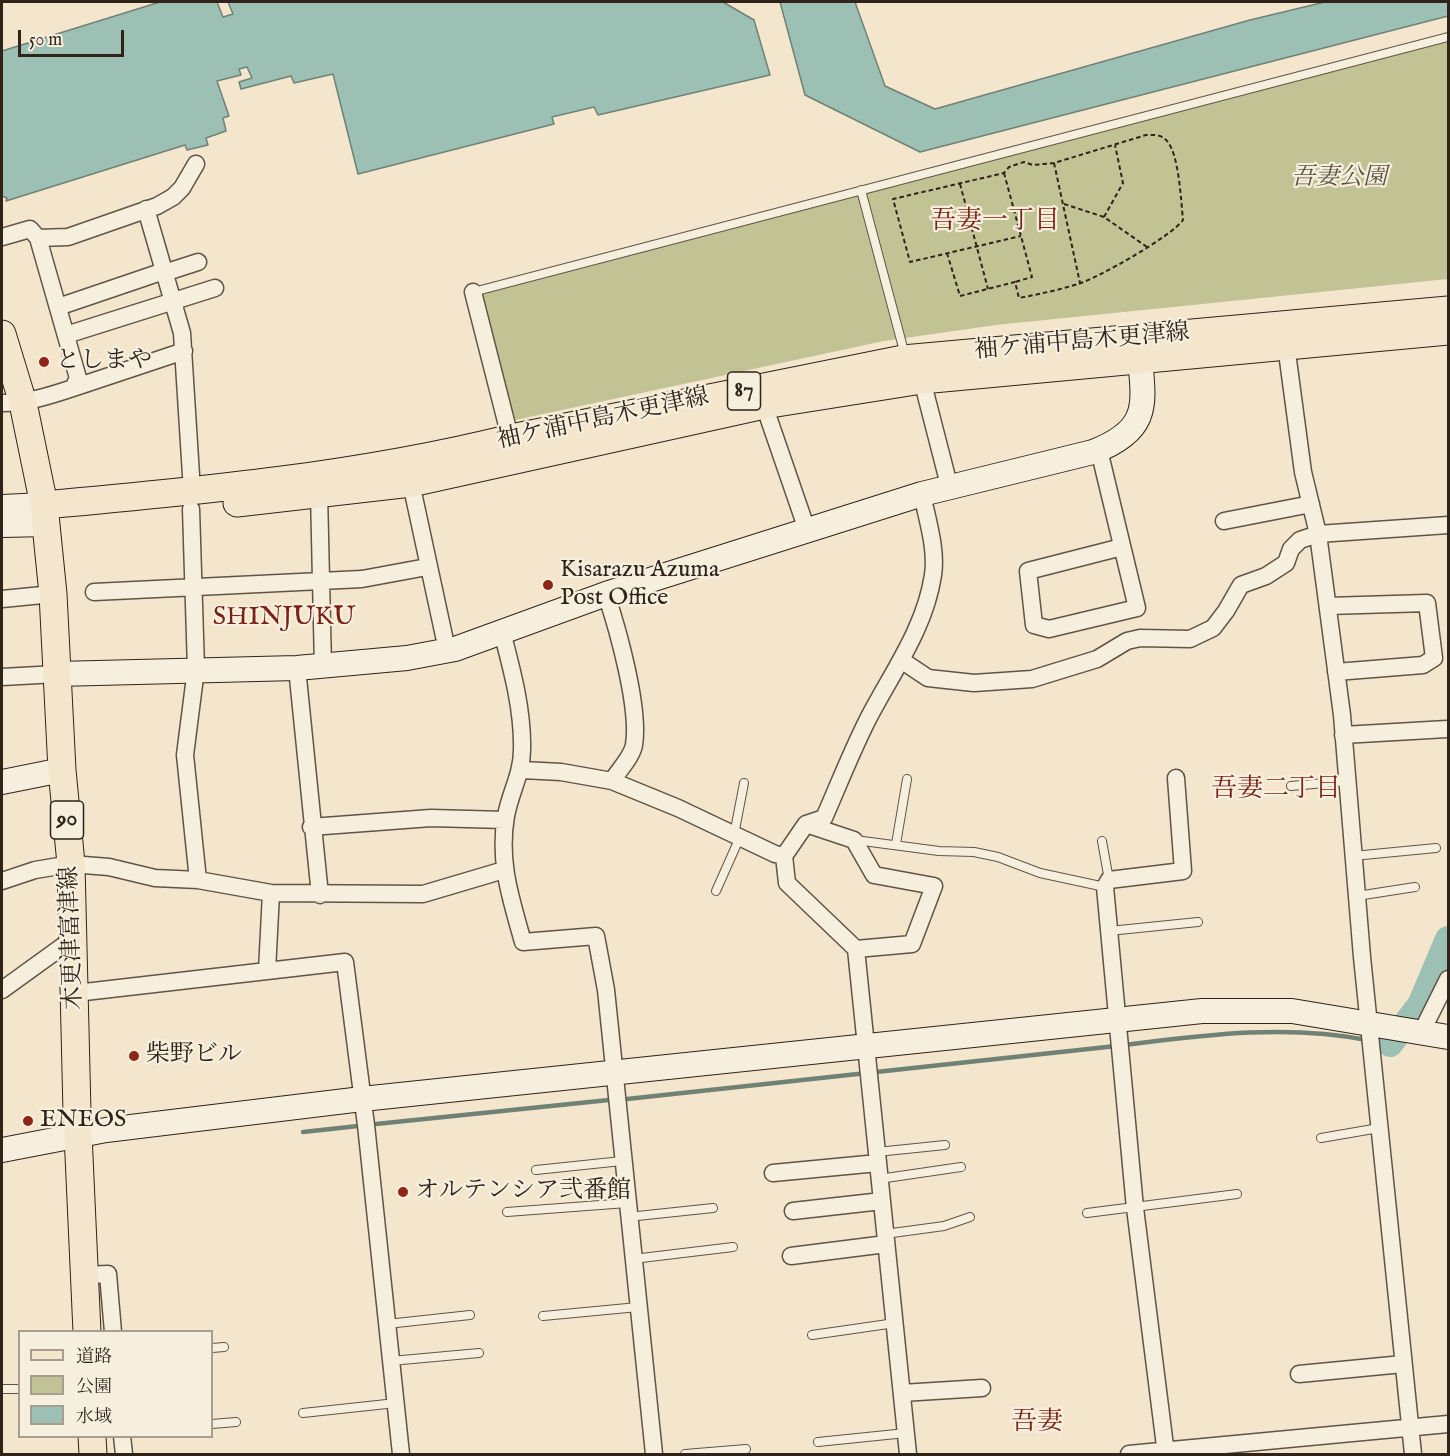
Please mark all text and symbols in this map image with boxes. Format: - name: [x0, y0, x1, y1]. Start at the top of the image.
- scale bar: [21, 18, 128, 56]
- text: 50 m: [29, 29, 62, 52]
- park label: 吾妻公園: [1291, 165, 1387, 193]
- district label: 吾妻一丁目: [930, 207, 1060, 239]
- street label: 袖ケ浦中島木更津線: [973, 319, 1191, 367]
- place label: としまや: [56, 348, 152, 376]
- marker: としまや: [37, 355, 51, 369]
- road number: 87: [728, 372, 760, 410]
- street label: 袖ケ浦中島木更津線: [494, 383, 712, 457]
- place label: Kisarazu Azuma Post Office: [560, 557, 719, 613]
- marker: Kisarazu Azuma Post Office: [541, 578, 555, 592]
- district label: SHINJUKU: [207, 603, 361, 635]
- district label: 吾妻二丁目: [1211, 775, 1341, 807]
- road number: 90: [50, 801, 84, 839]
- street label: 木更津富津線: [56, 866, 90, 1010]
- place label: 柴野ビル: [146, 1042, 242, 1070]
- marker: 柴野ビル: [127, 1049, 141, 1063]
- place label: ENEOS: [40, 1107, 126, 1135]
- marker: ENEOS: [21, 1114, 35, 1128]
- place label: オルテンシア弐番館: [415, 1178, 631, 1206]
- marker: オルテンシア弐番館: [396, 1185, 410, 1199]
- legend: [18, 1330, 213, 1438]
- text: 道路: [76, 1346, 112, 1369]
- text: 公園: [76, 1376, 112, 1399]
- text: 水域: [76, 1406, 112, 1429]
- district label: 吾妻: [1011, 1408, 1063, 1440]

